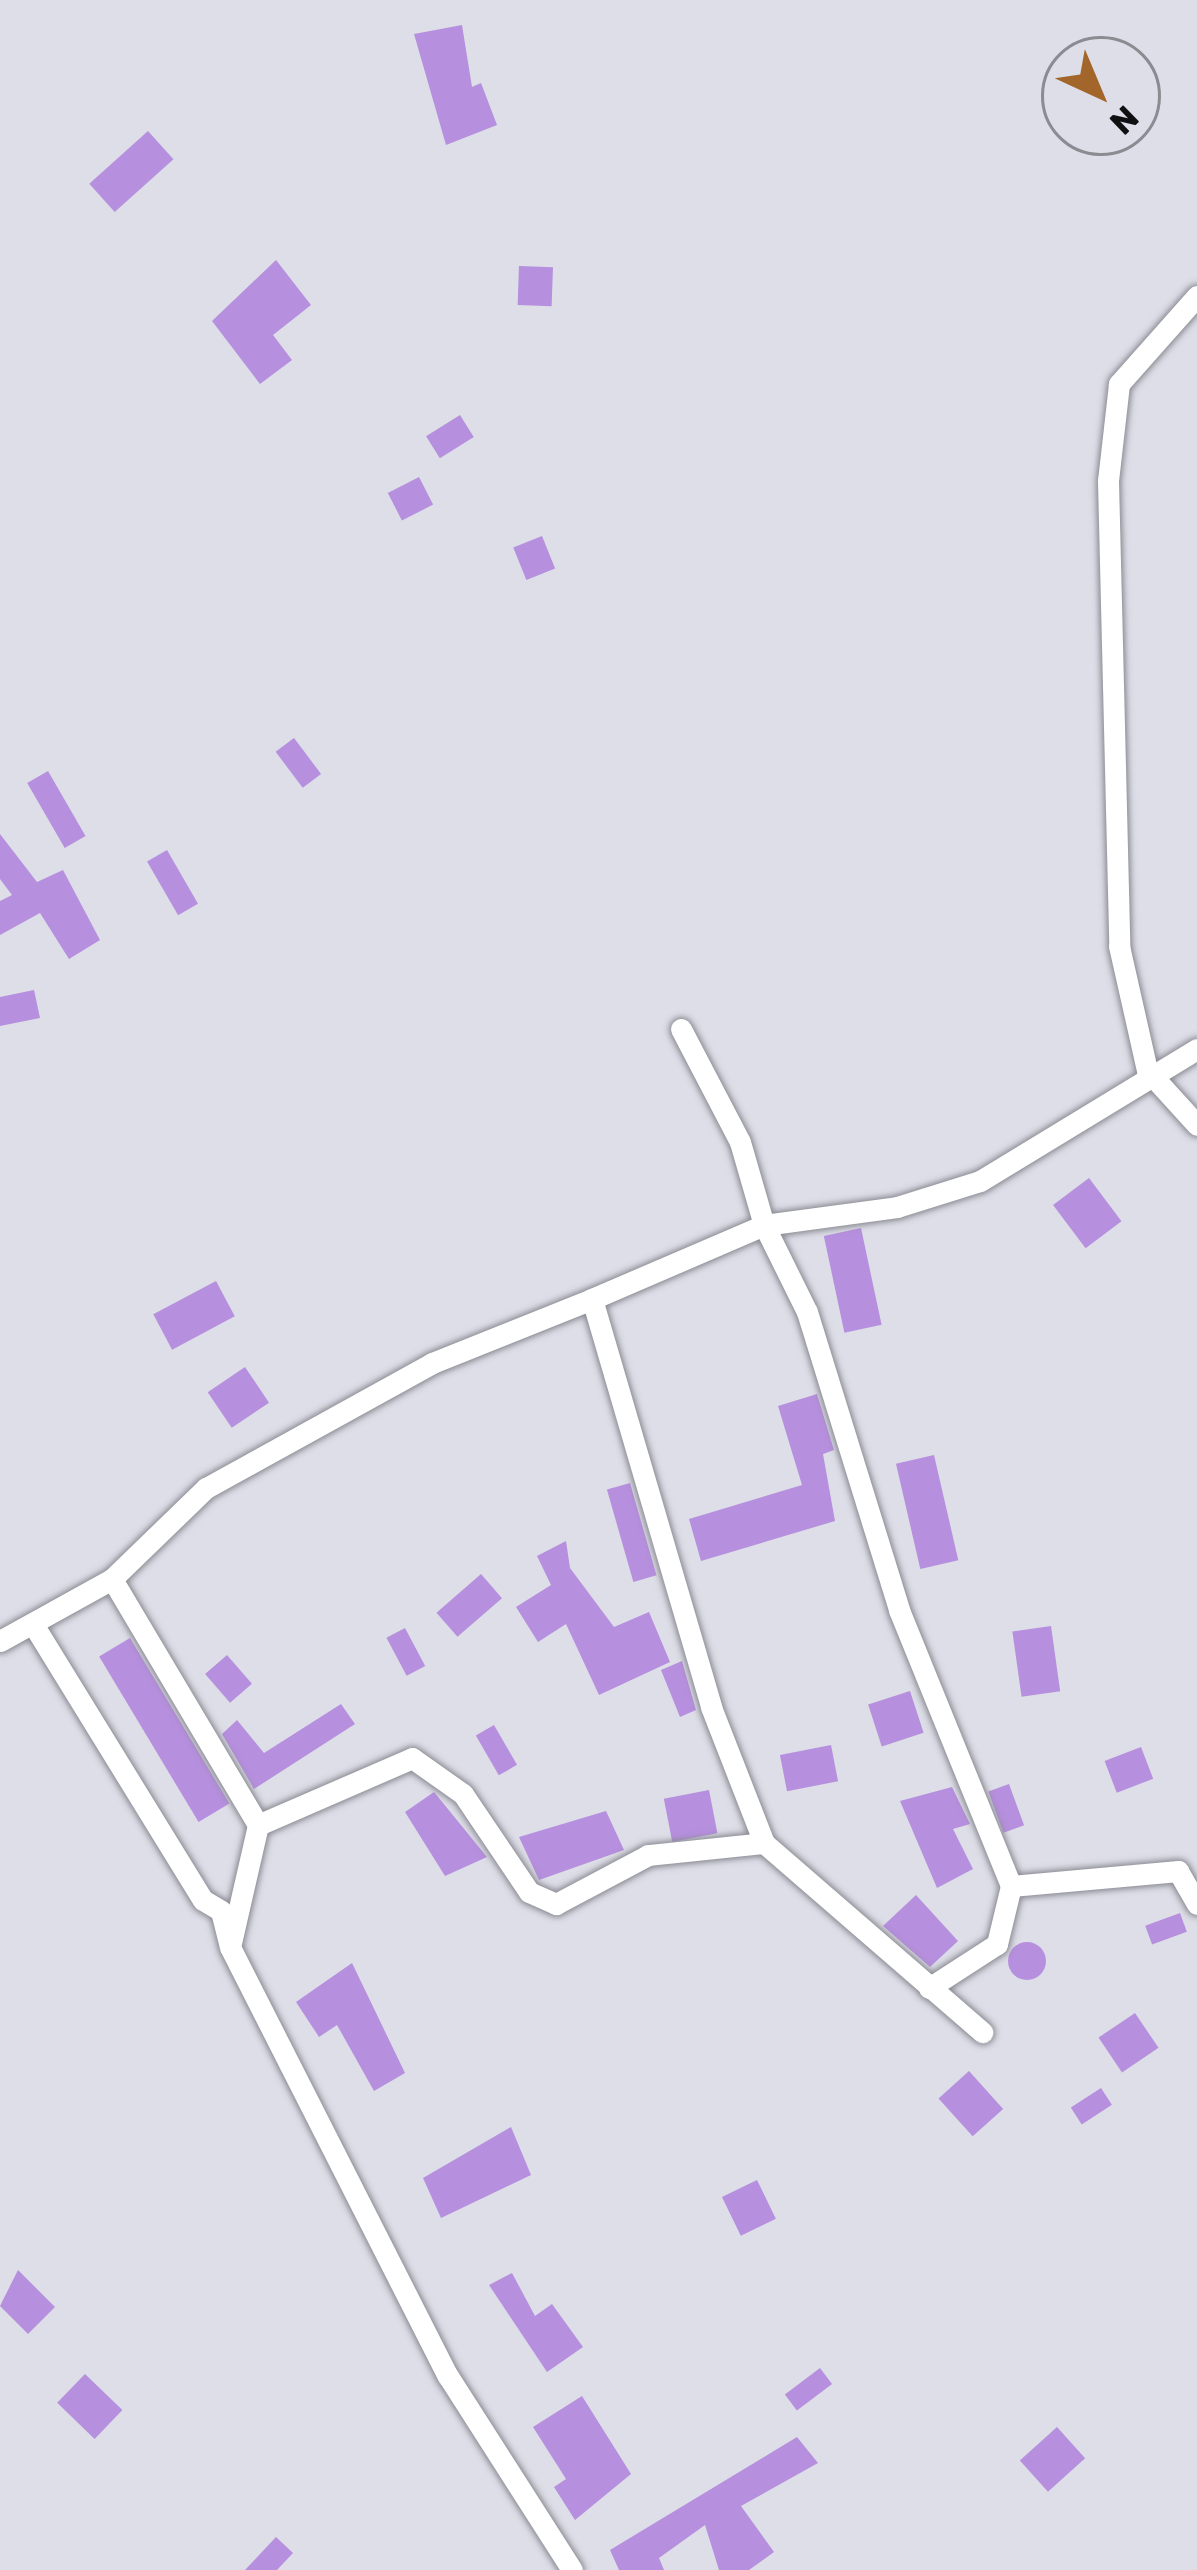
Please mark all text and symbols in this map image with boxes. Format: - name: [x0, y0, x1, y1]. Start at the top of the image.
- north arrow: [1041, 36, 1161, 156]
- text: N: [1102, 98, 1146, 142]

